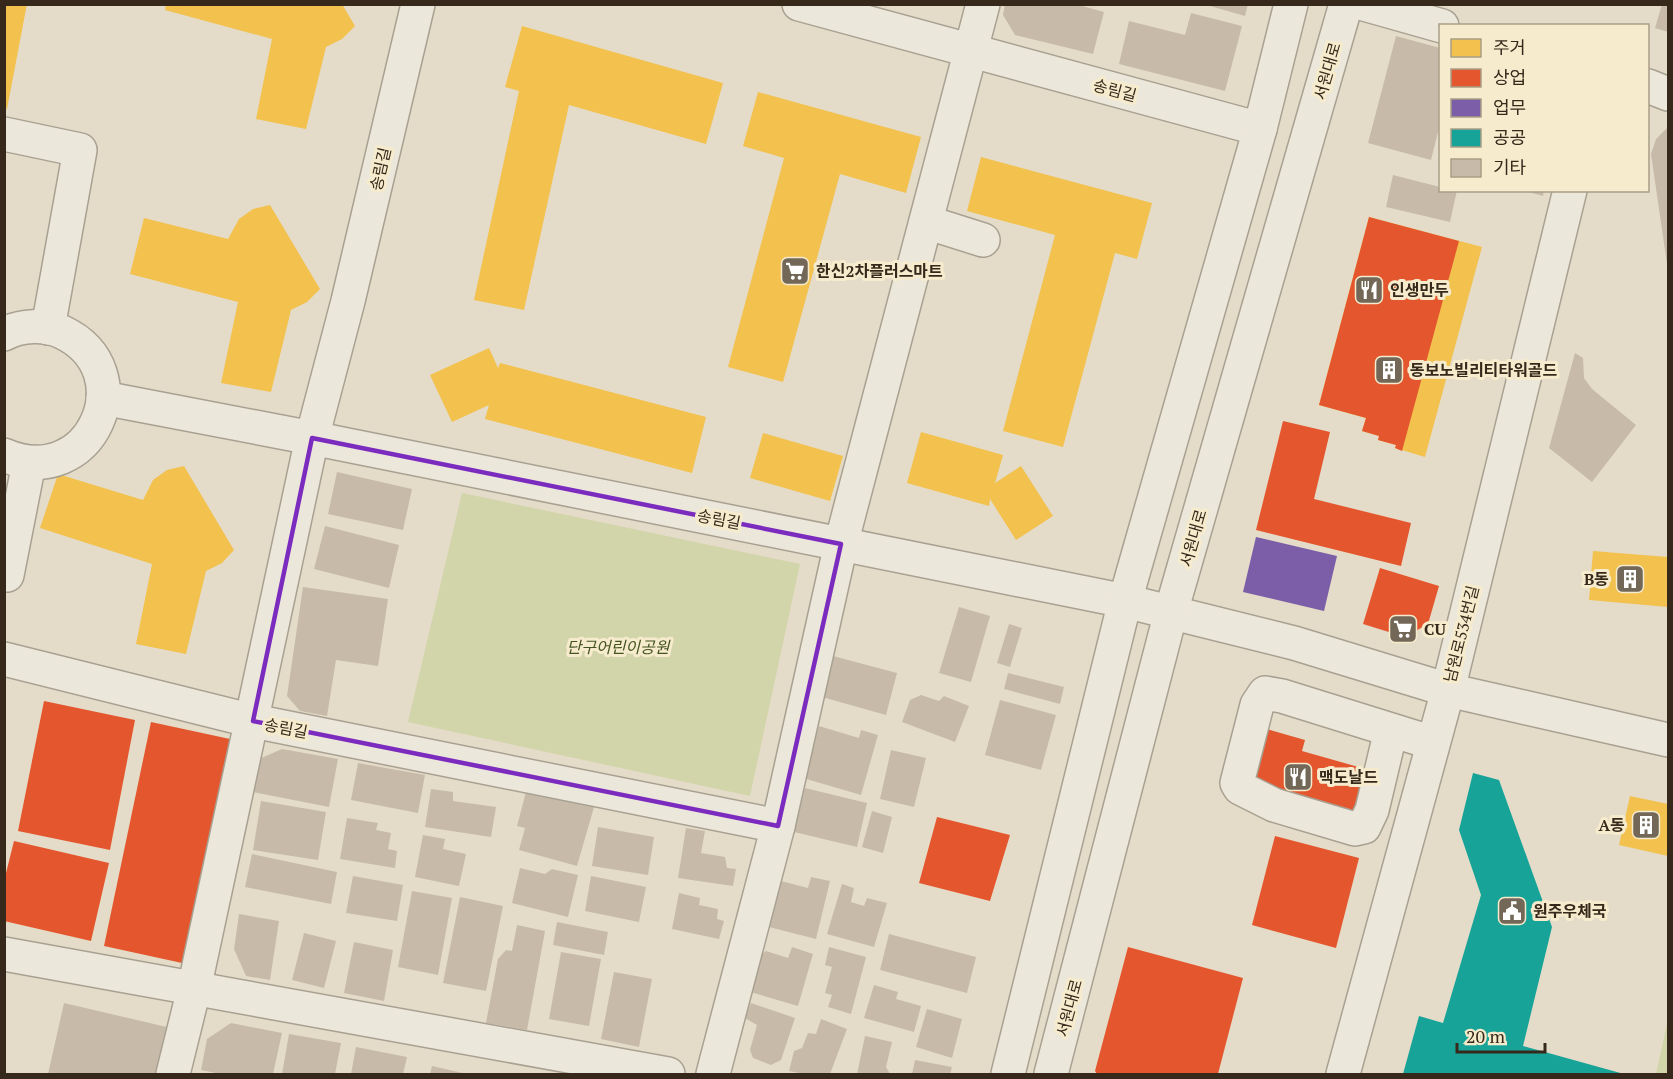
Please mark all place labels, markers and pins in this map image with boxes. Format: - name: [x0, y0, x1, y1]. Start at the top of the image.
- supermarket icon: 한신2차플러스마트: [779, 255, 811, 287]
- place label: 한신2차플러스마트: [816, 260, 943, 282]
- restaurant icon: 인생만두: [1353, 274, 1385, 306]
- place label: 인생만두: [1390, 279, 1449, 301]
- building icon: 동보노빌리티타워골드: [1373, 354, 1405, 386]
- place label: 동보노빌리티타워골드: [1410, 359, 1557, 381]
- building icon: B동: [1614, 563, 1646, 595]
- place label: B동: [1584, 568, 1609, 590]
- supermarket icon: CU: [1387, 613, 1419, 645]
- place label: CU: [1424, 618, 1446, 640]
- restaurant icon: 맥도날드: [1282, 761, 1314, 793]
- place label: 맥도날드: [1319, 766, 1378, 788]
- building icon: A동: [1630, 809, 1662, 841]
- place label: A동: [1599, 814, 1625, 836]
- public building icon: 원주우체국: [1496, 895, 1528, 927]
- place label: 원주우체국: [1533, 900, 1607, 922]

